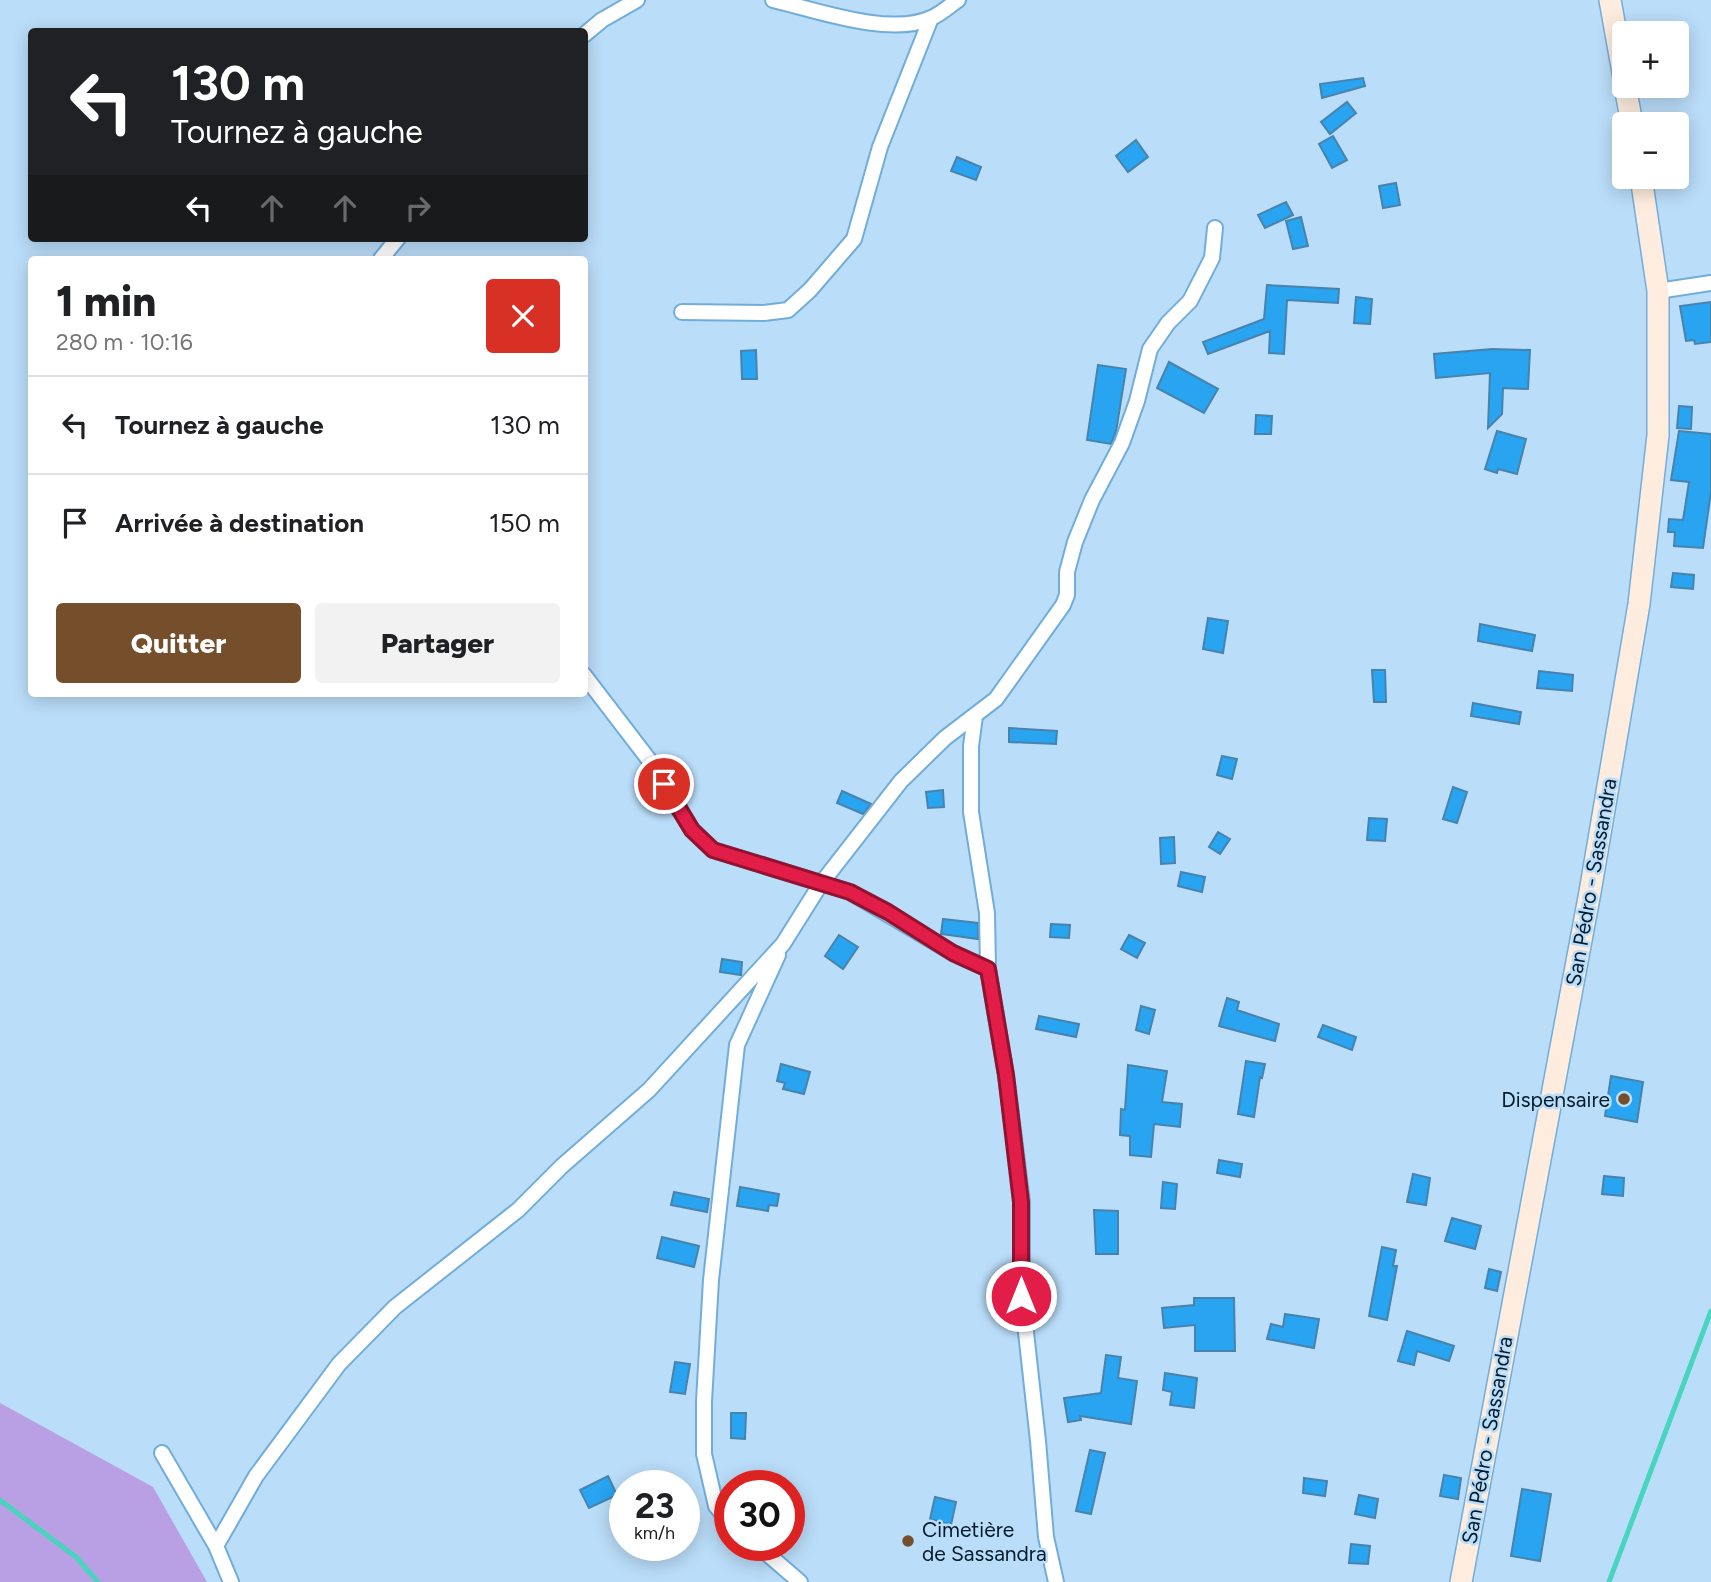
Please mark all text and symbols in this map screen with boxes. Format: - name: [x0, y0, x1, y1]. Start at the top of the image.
- map controls: [1612, 21, 1689, 189]
- button: +: [1612, 21, 1689, 98]
- text: 130 m: [171, 53, 305, 112]
- icon: left: [56, 56, 147, 147]
- button: −: [1612, 112, 1689, 189]
- text: Tournez à gauche: [171, 113, 423, 151]
- icon: left: [180, 189, 218, 227]
- icon: ahead: [253, 189, 291, 227]
- icon: ahead: [326, 189, 364, 227]
- icon: right: [399, 189, 437, 227]
- text: 1 min: [56, 276, 156, 327]
- button: close: [486, 279, 560, 353]
- text: 280 m · 10:16: [56, 328, 193, 356]
- icon: left: [56, 406, 94, 444]
- text: Tournez à gauche: [115, 409, 324, 441]
- text: 130 m: [490, 409, 560, 441]
- icon: arrive: [56, 504, 94, 542]
- text: Arrivée à destination: [115, 507, 364, 539]
- text: 150 m: [489, 507, 560, 539]
- button: Quitter: [56, 603, 301, 683]
- button: Partager: [315, 603, 560, 683]
- pin: [634, 754, 694, 814]
- icon: arrive: [645, 765, 683, 803]
- street label: San Pédro - Sassandra: [1560, 776, 1622, 988]
- place label: Dispensaire: [1501, 1087, 1610, 1112]
- marker: Dispensaire: [1616, 1091, 1632, 1107]
- position arrow: [984, 1259, 1058, 1333]
- street label: San Pédro - Sassandra: [1456, 1334, 1518, 1546]
- speed limit sign: 30: [714, 1470, 805, 1561]
- text: 23: [635, 1485, 674, 1527]
- place label: Cimetière de Sassandra: [922, 1517, 1047, 1566]
- text: km/h: [634, 1522, 675, 1544]
- marker: Cimetière de Sassandra: [900, 1533, 916, 1549]

